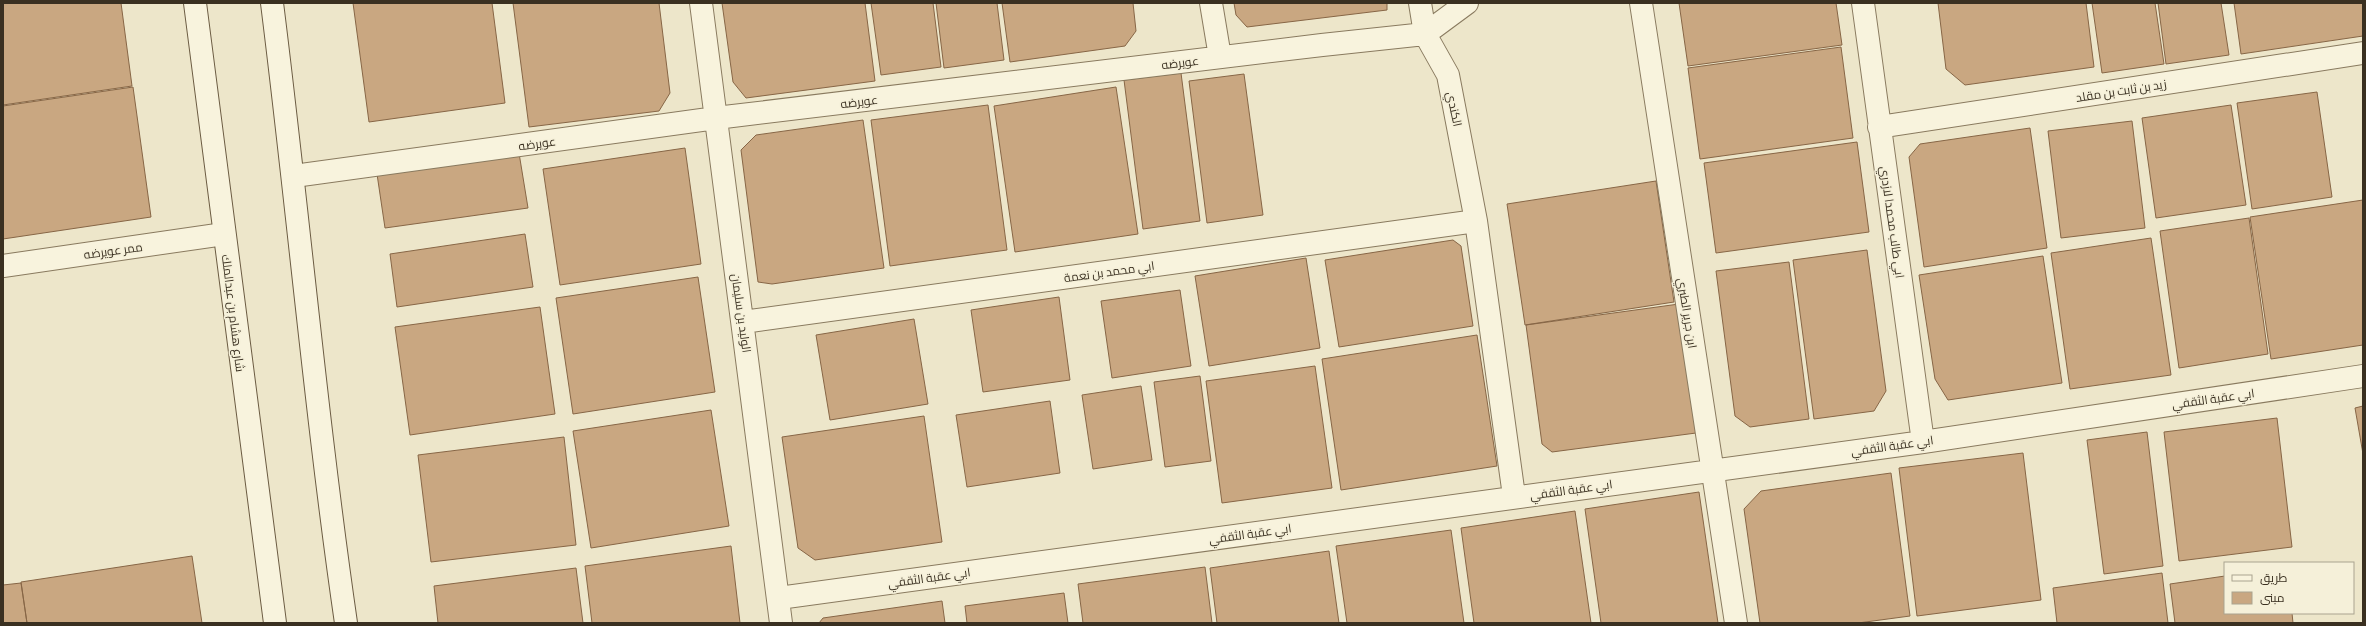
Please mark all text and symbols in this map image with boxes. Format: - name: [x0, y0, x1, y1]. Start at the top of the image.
- street label: عويرضه: [1160, 51, 1200, 73]
- street label: زيد بن ثابت بن مقلد: [2074, 74, 2168, 106]
- street label: عويرضه: [839, 90, 879, 112]
- street label: الكندي: [1441, 90, 1467, 128]
- street label: عويرضه: [517, 131, 557, 155]
- street label: ابي طالب محمدا لازدري: [1874, 165, 1910, 280]
- street label: ممر عويرضه: [82, 237, 144, 263]
- street label: شارع هشام بن عبدالملك: [218, 253, 250, 373]
- street label: ابي محمد بن نعمة: [1063, 256, 1156, 288]
- street label: الوليد بن سليمان: [728, 272, 756, 354]
- street label: ابن جرير الطبري: [1672, 277, 1702, 350]
- street label: ابي عقبة الثقفي: [2171, 383, 2256, 415]
- street label: ابي عقبة الثقفي: [1850, 430, 1935, 462]
- street label: ابي عقبة الثقفي: [1529, 474, 1614, 506]
- street label: ابي عقبة الثقفي: [1208, 518, 1293, 550]
- street label: ابي عقبة الثقفي: [887, 562, 972, 594]
- legend: [2224, 562, 2354, 614]
- text: طريق: [2260, 568, 2288, 586]
- text: مبنى: [2260, 588, 2285, 606]

